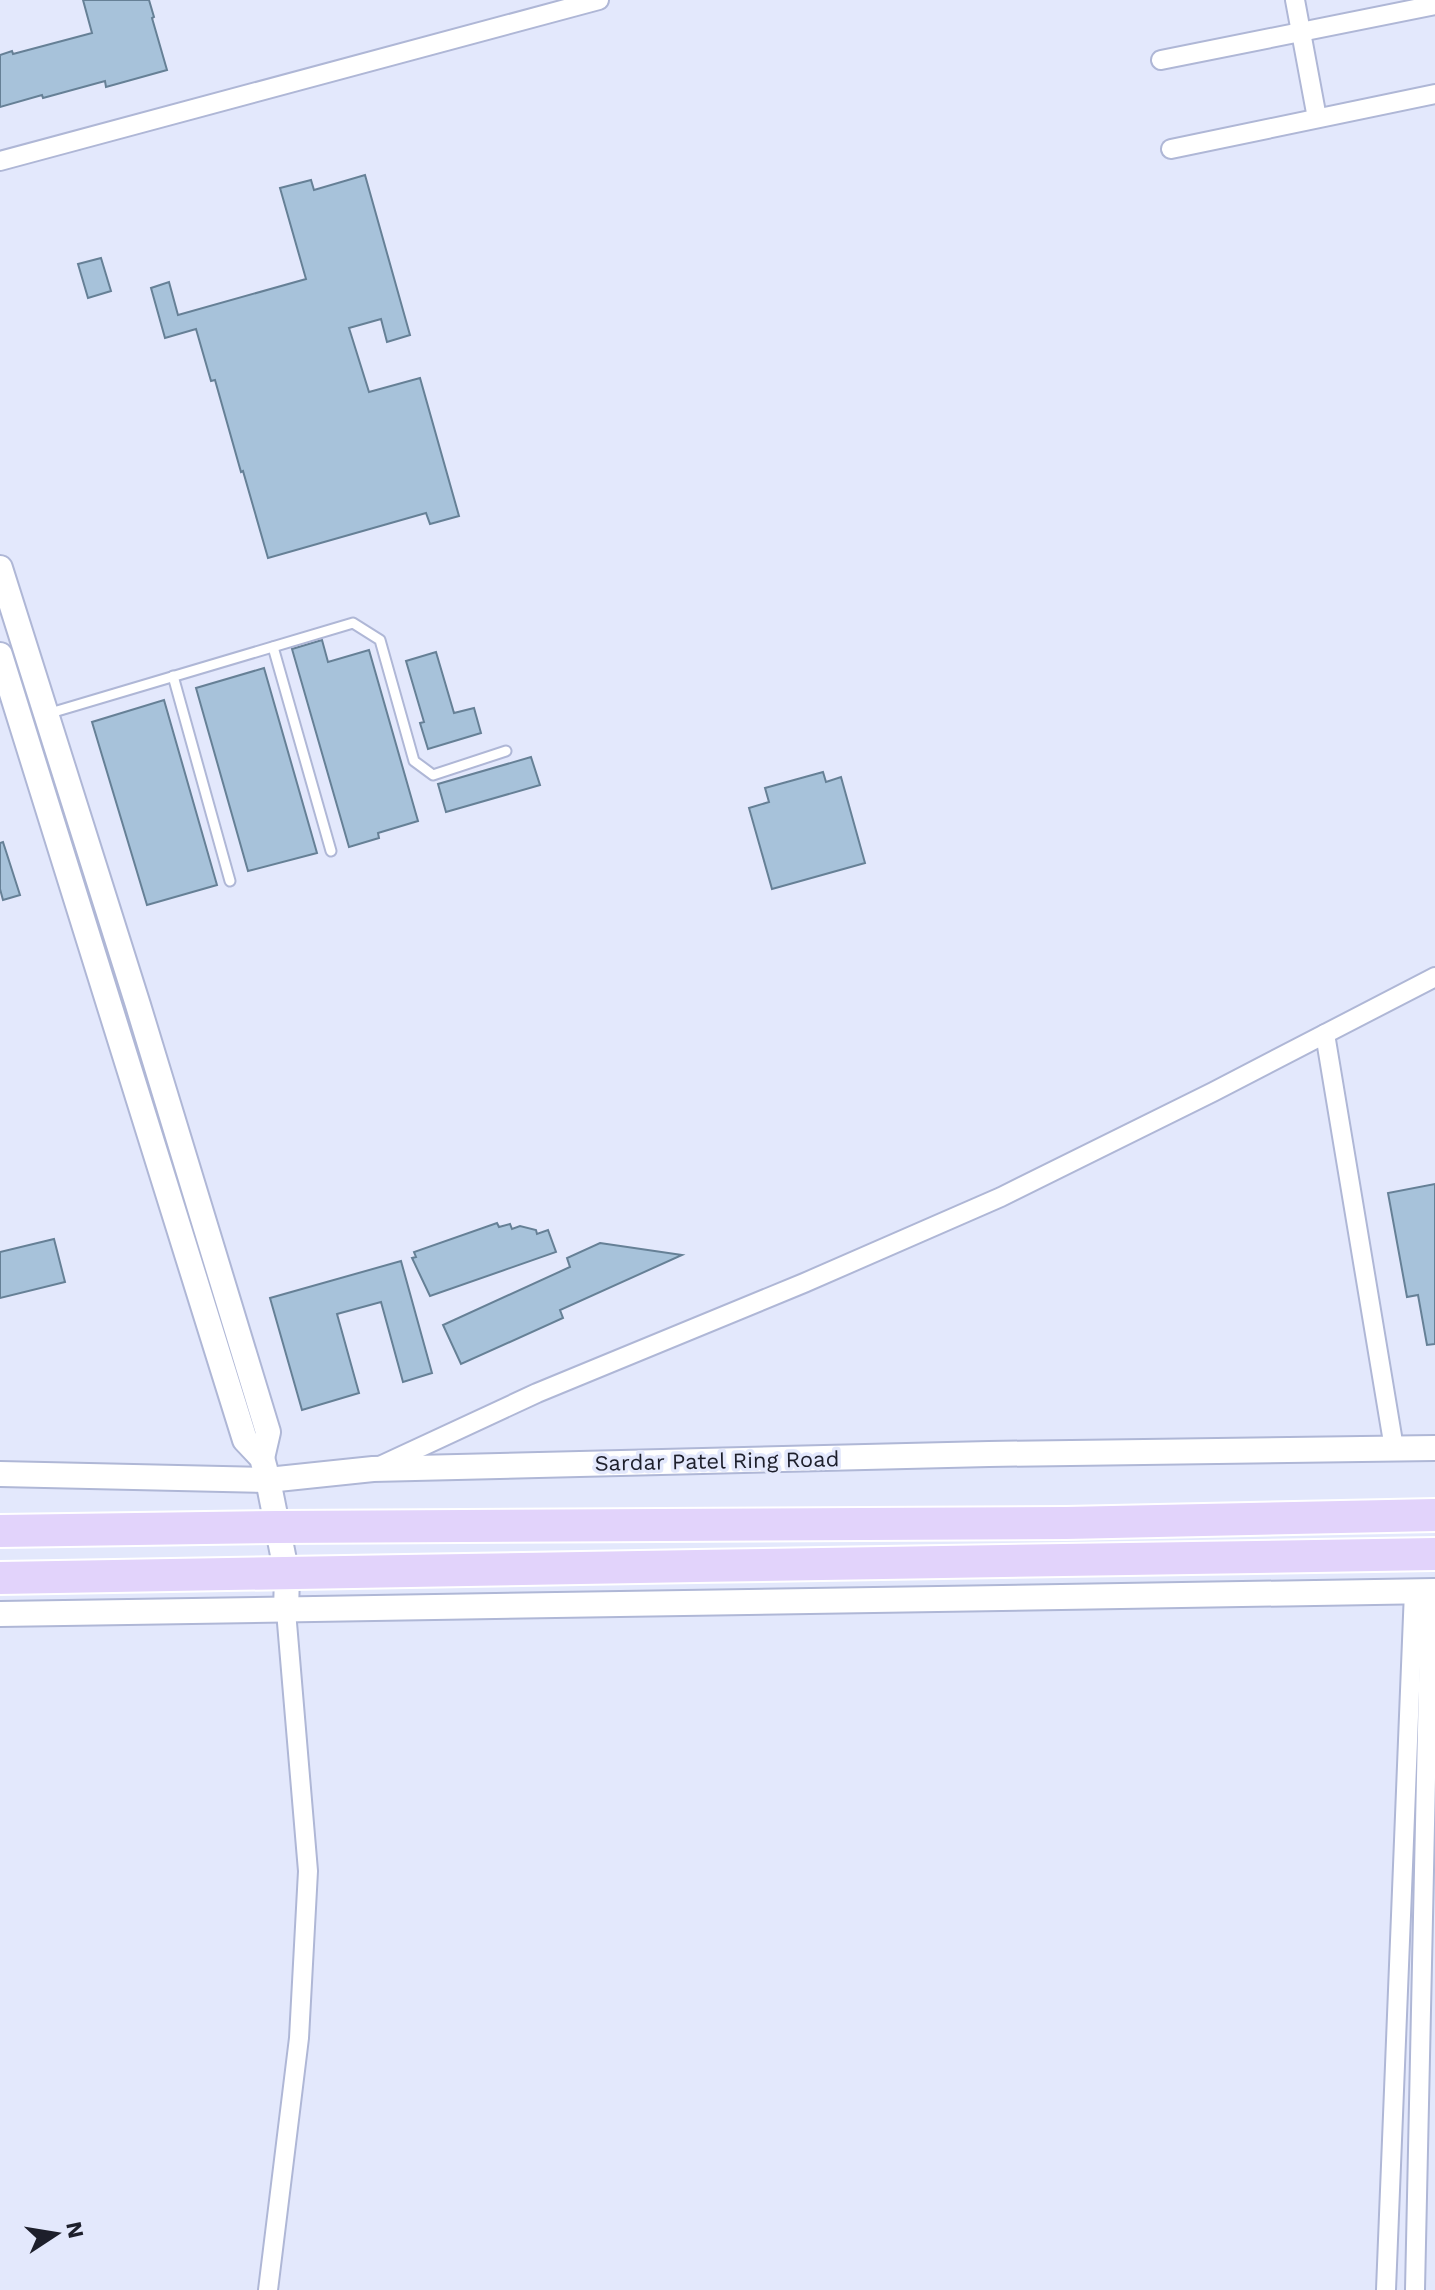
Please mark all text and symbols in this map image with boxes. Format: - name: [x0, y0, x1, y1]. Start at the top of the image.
- street label: Sardar Patel Ring Road: [594, 1446, 840, 1476]
- north arrow: [16, 2194, 96, 2274]
- text: N: [61, 2219, 89, 2241]

